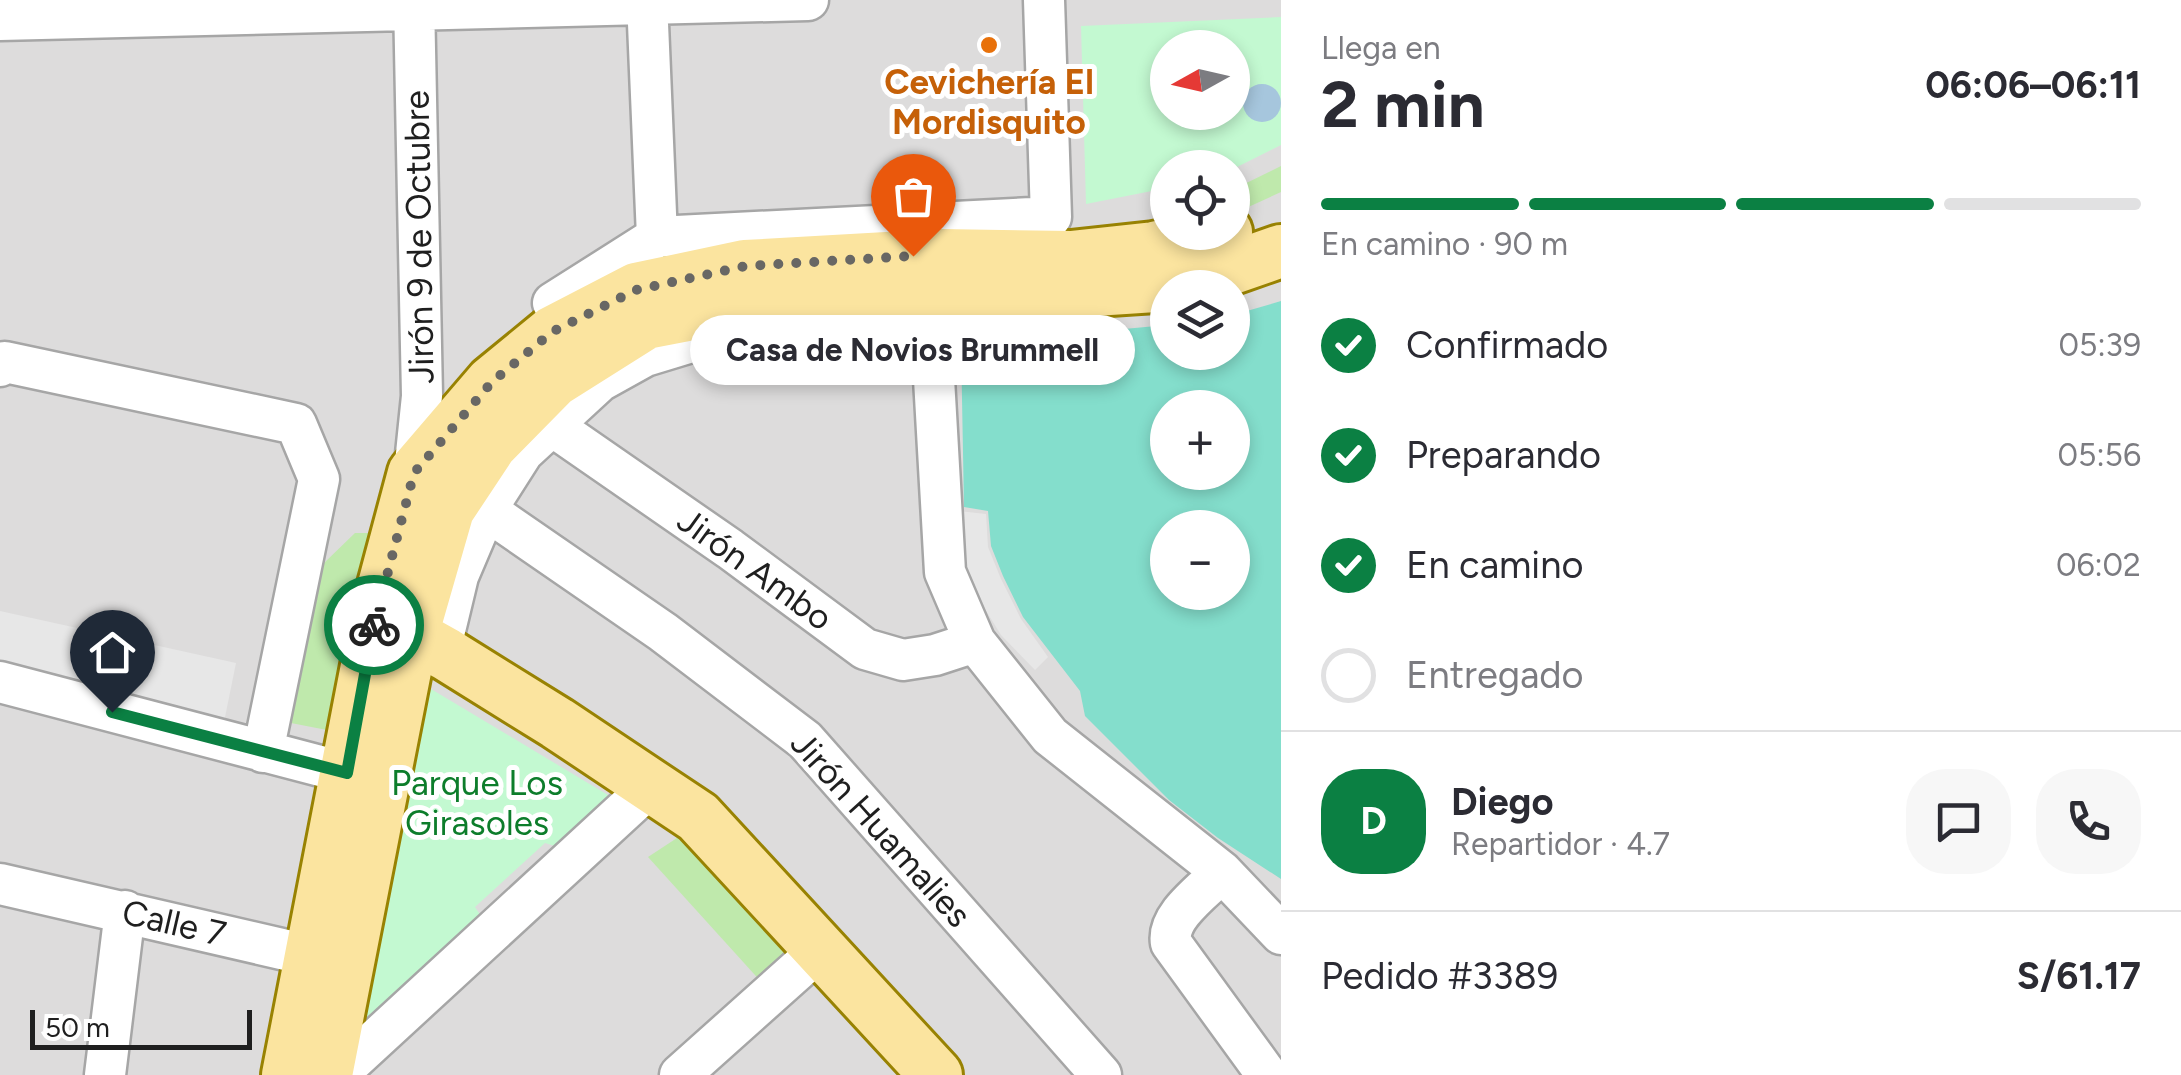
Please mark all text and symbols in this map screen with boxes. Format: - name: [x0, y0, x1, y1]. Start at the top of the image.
- text: Llega en: [1321, 29, 1441, 67]
- north arrow: [1150, 30, 1250, 130]
- map controls: [1150, 30, 1250, 610]
- marker: Cevichería El Mordisquito: [978, 34, 1000, 56]
- place label: Cevichería El Mordisquito: [884, 61, 1094, 143]
- text: 06:06–06:11: [1925, 62, 2141, 108]
- text: 2 min: [1321, 65, 1485, 143]
- street label: Jirón 9 de Octubre: [395, 90, 443, 384]
- button: locate: [1150, 150, 1250, 250]
- pin: [871, 154, 956, 257]
- icon: bag: [886, 169, 941, 224]
- text: En camino · 90 m: [1321, 225, 1568, 263]
- button: layers: [1150, 270, 1250, 370]
- callout: Casa de Novios Brummell: [690, 316, 1136, 386]
- icon: check: [1321, 318, 1376, 373]
- text: Confirmado: [1406, 322, 1608, 368]
- text: 05:39: [2058, 326, 2141, 364]
- text: Casa de Novios Brummell: [726, 331, 1099, 369]
- button: +: [1150, 390, 1250, 490]
- icon: check: [1321, 428, 1376, 483]
- text: Preparando: [1406, 432, 1601, 478]
- text: 05:56: [2057, 436, 2141, 474]
- street label: Jirón Ambo: [670, 499, 840, 639]
- button: −: [1150, 510, 1250, 610]
- icon: check: [1321, 538, 1376, 593]
- text: En camino: [1406, 542, 1583, 588]
- text: 06:02: [2056, 546, 2141, 584]
- courier: [324, 575, 424, 675]
- icon: bike: [347, 598, 402, 653]
- pin: [70, 610, 155, 713]
- icon: home: [85, 625, 140, 680]
- text: Entregado: [1406, 652, 1584, 698]
- street label: Jirón Huamalies: [782, 722, 980, 936]
- park label: Parque Los Girasoles: [391, 762, 563, 844]
- button: chat: [1906, 769, 2011, 874]
- button: phone: [2036, 769, 2141, 874]
- text: Diego: [1451, 779, 1554, 825]
- text: D: [1360, 798, 1387, 844]
- text: Repartidor · 4.7: [1451, 825, 1670, 863]
- street label: Calle 7: [118, 891, 230, 955]
- text: Pedido #3389: [1321, 953, 1558, 999]
- text: S/61.17: [2017, 953, 2141, 999]
- scale bar: [30, 1005, 252, 1050]
- text: 50 m: [45, 1010, 110, 1044]

